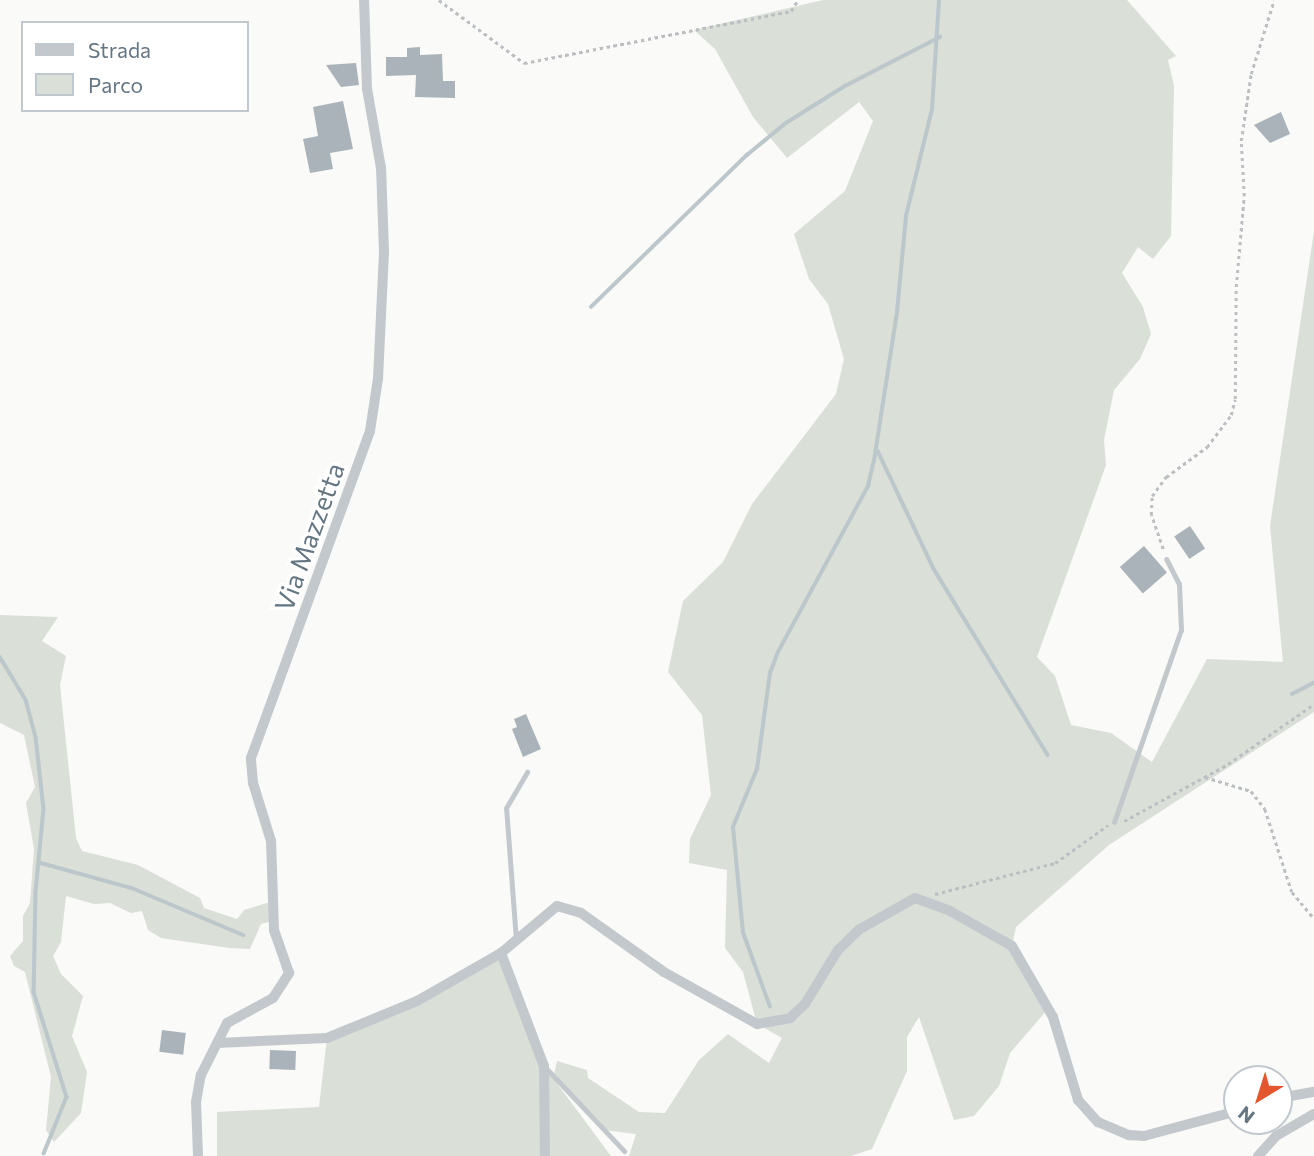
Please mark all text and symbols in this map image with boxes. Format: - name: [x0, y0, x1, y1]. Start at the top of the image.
- legend: [21, 21, 248, 112]
- text: Strada: [88, 37, 151, 62]
- text: Parco: [88, 72, 143, 97]
- street label: Via Mazzetta: [268, 459, 350, 615]
- north arrow: [1223, 1065, 1293, 1135]
- text: N: [1233, 1102, 1259, 1129]

